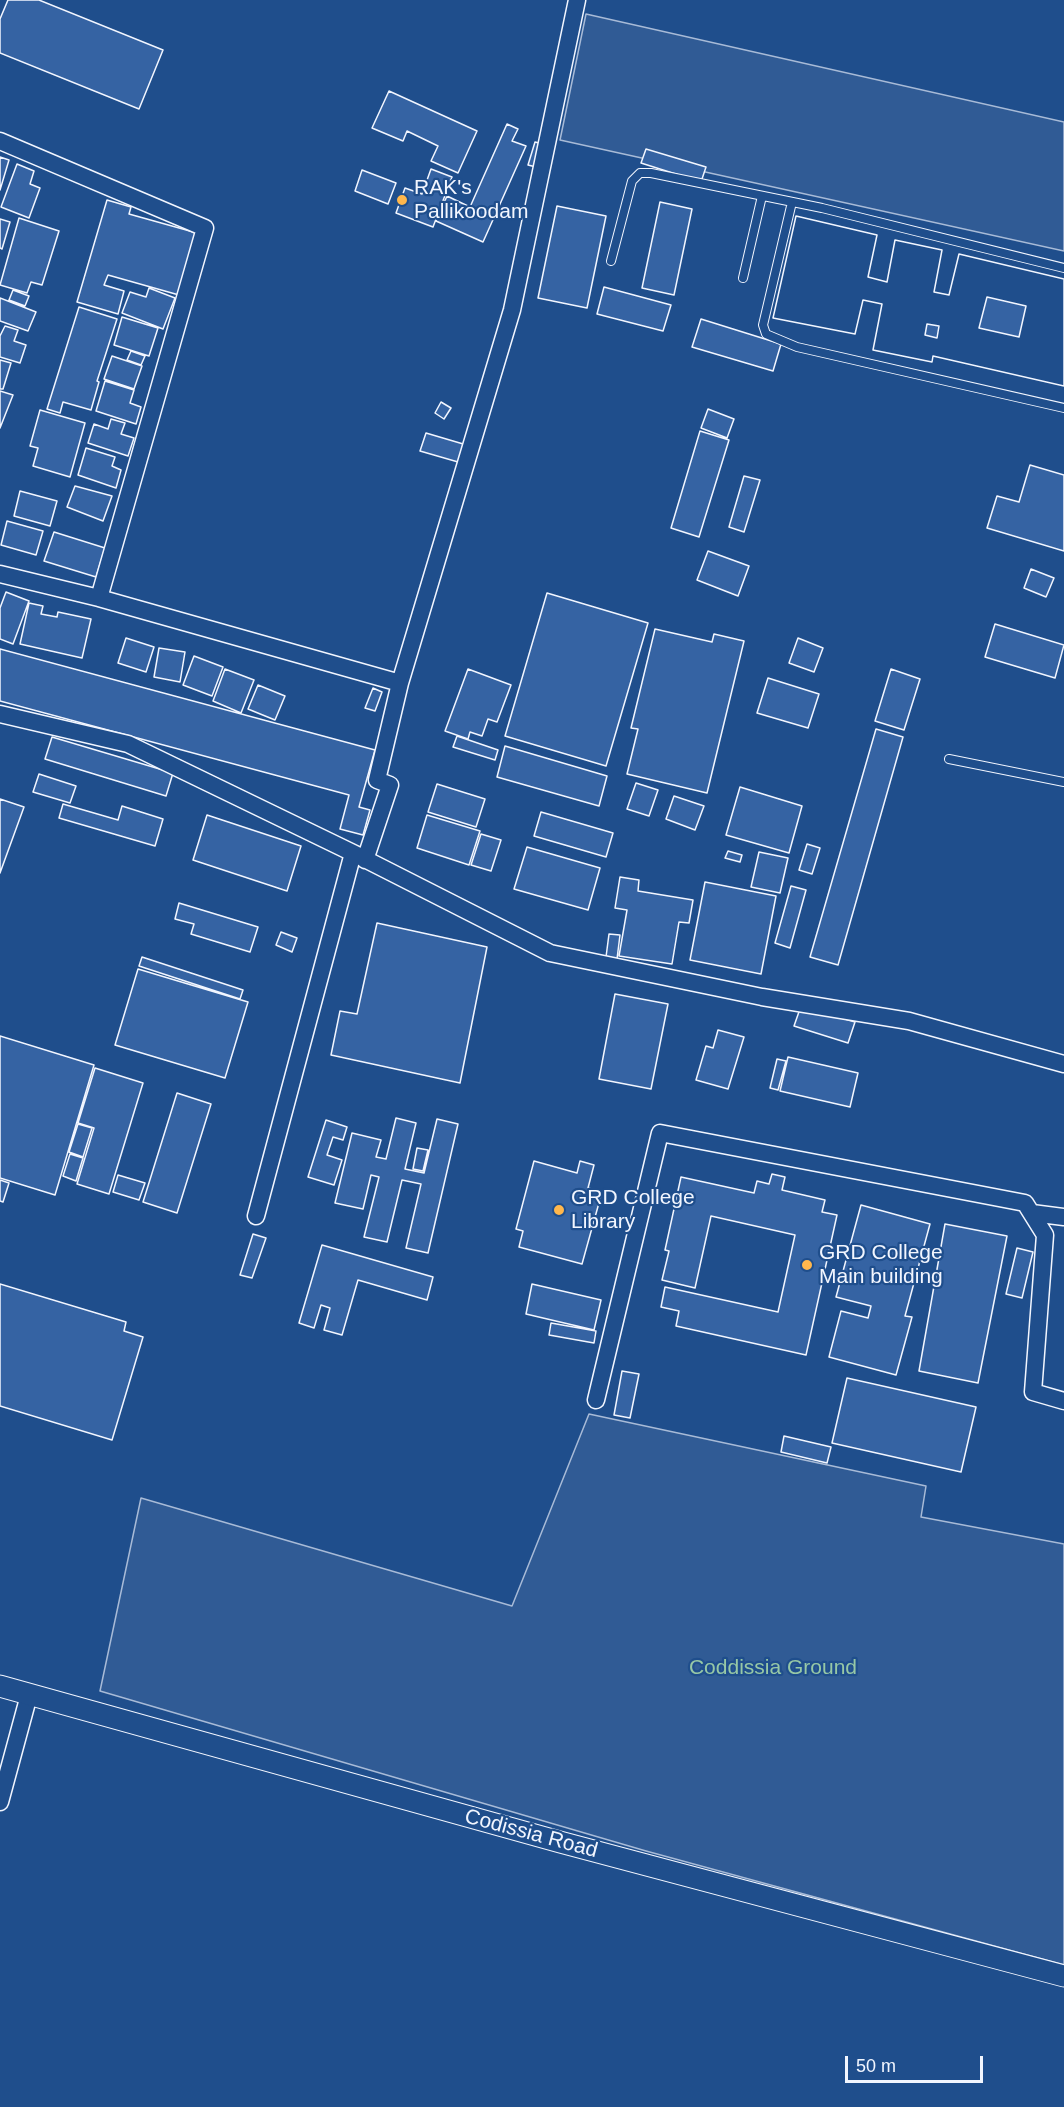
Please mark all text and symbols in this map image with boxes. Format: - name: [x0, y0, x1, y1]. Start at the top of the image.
- place label: RAK's Pallikoodam: [414, 175, 528, 225]
- marker: RAK's Pallikoodam: [395, 193, 409, 207]
- place label: GRD College Library: [571, 1185, 695, 1235]
- marker: GRD College Library: [552, 1203, 566, 1217]
- place label: GRD College Main building: [819, 1240, 943, 1290]
- marker: GRD College Main building: [800, 1258, 814, 1272]
- park label: Coddissia Ground: [689, 1655, 857, 1681]
- street label: Codissia Road: [462, 1804, 600, 1864]
- scale bar: [848, 2044, 986, 2082]
- text: 50 m: [856, 2056, 896, 2076]

